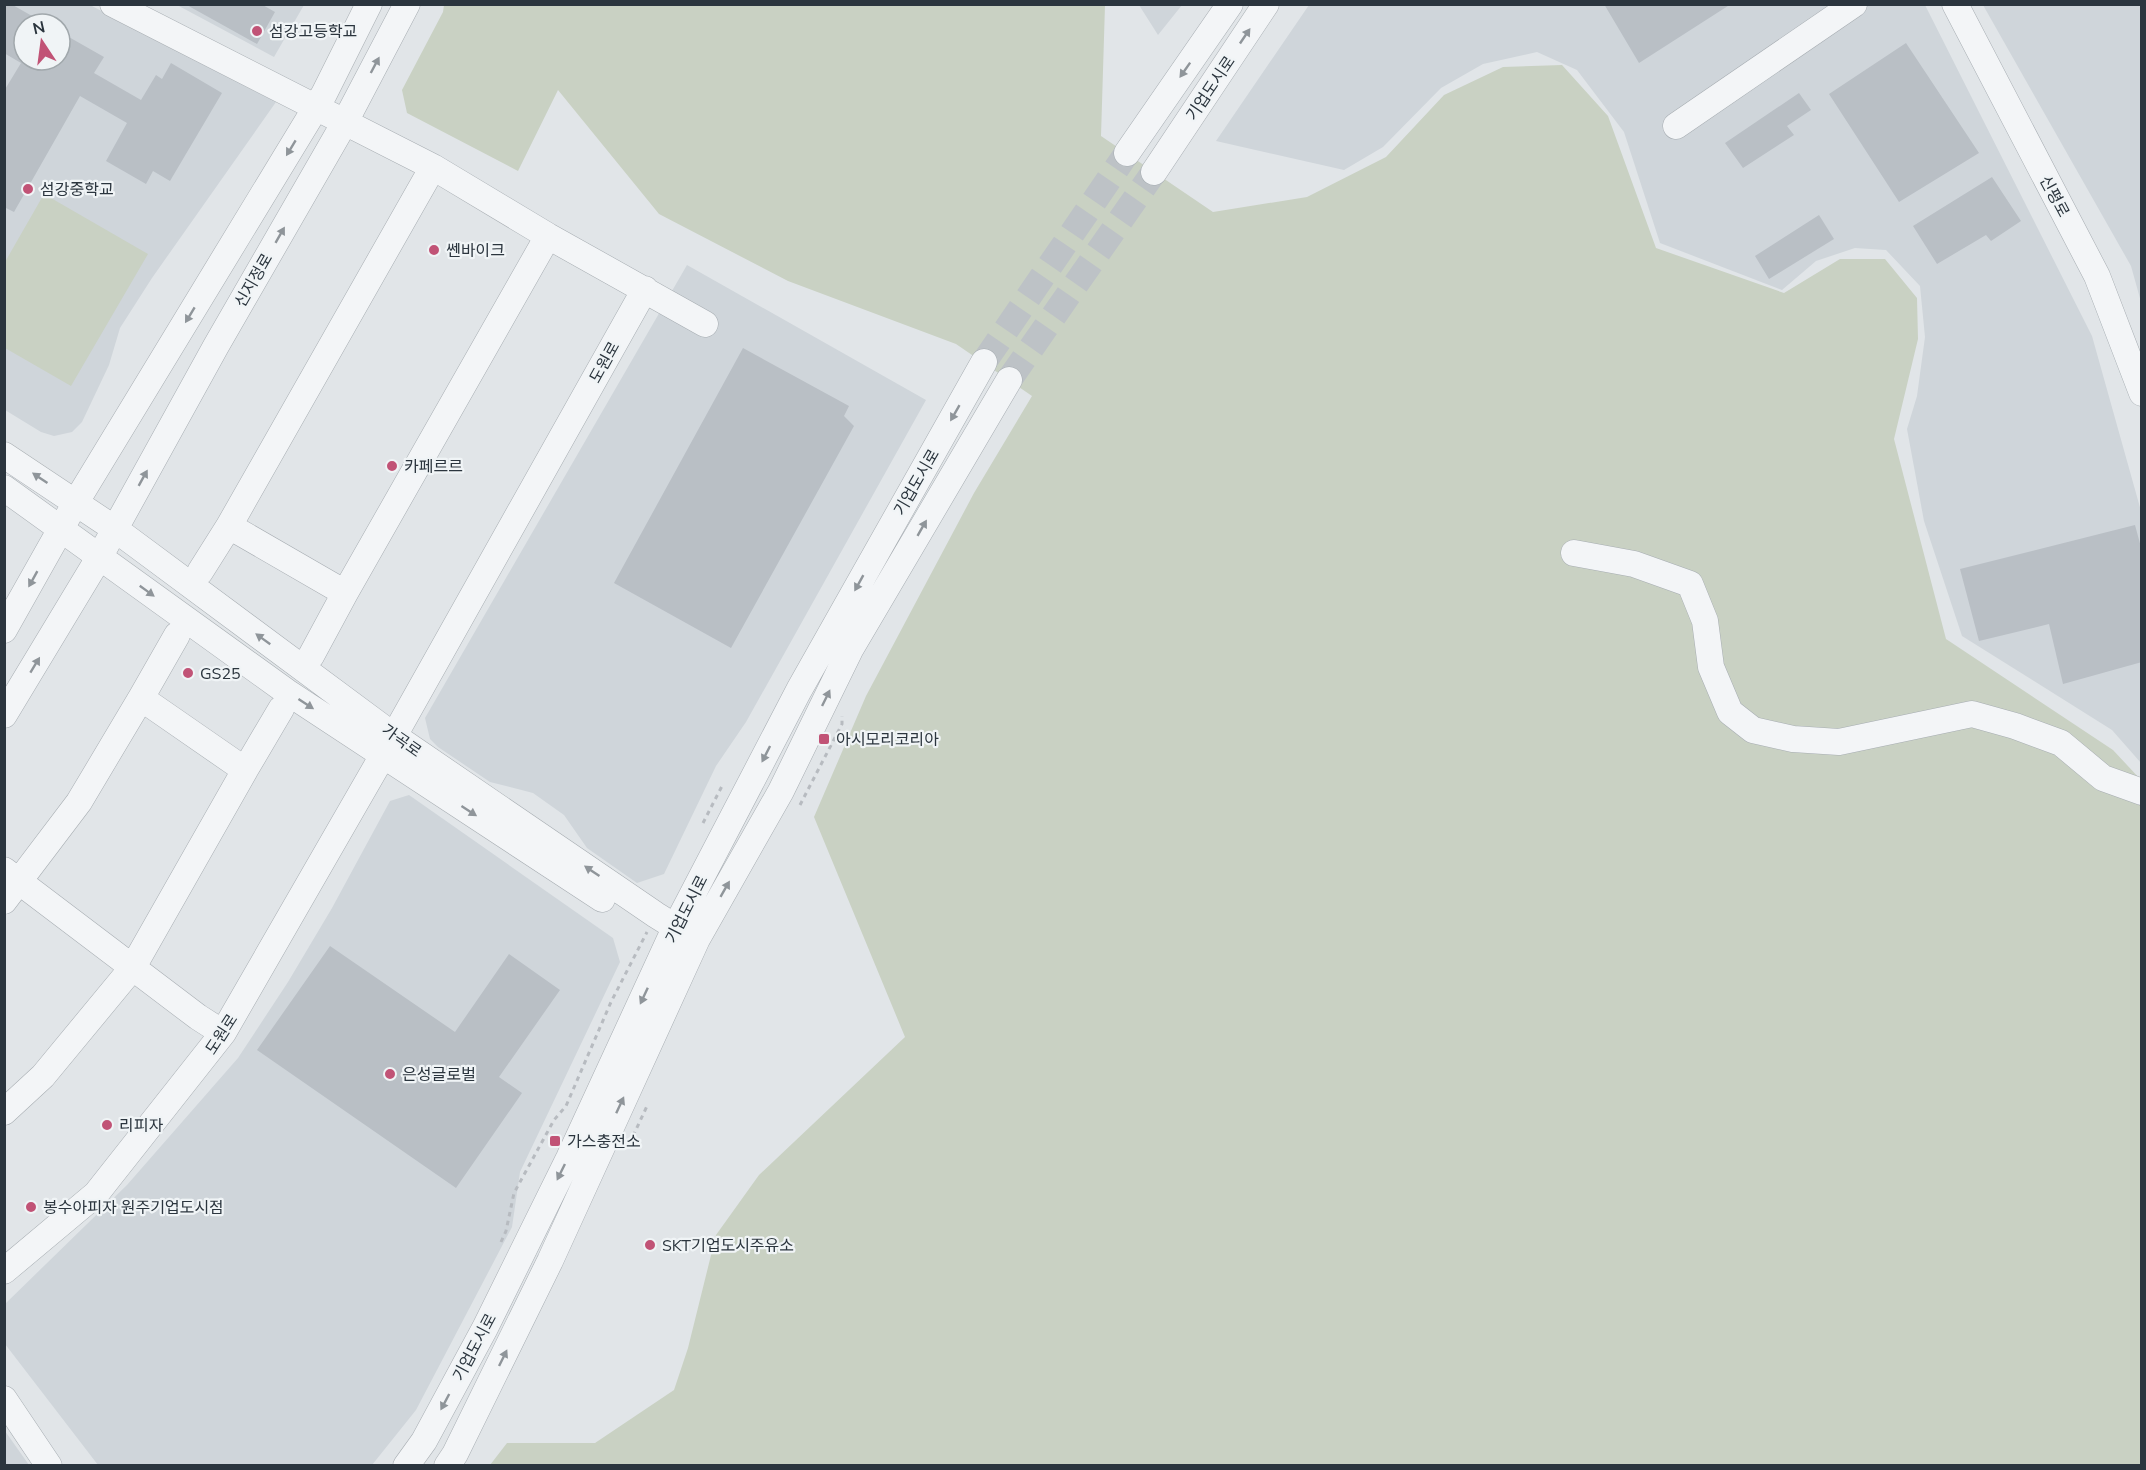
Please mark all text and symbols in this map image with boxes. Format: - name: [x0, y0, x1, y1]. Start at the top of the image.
- north arrow: [12, 12, 72, 72]
- text: N: [31, 16, 47, 40]
- place label: 섬강고등학교: [269, 21, 357, 43]
- marker: 섬강고등학교: [250, 24, 264, 38]
- one-way arrow: [1239, 28, 1250, 44]
- street label: 기업도시로: [1181, 52, 1241, 125]
- one-way arrow: [370, 56, 380, 73]
- one-way arrow: [1179, 61, 1191, 77]
- one-way arrow: [286, 140, 296, 157]
- street label: 신평로: [2034, 172, 2074, 221]
- place label: 섬강중학교: [40, 179, 114, 201]
- marker: 섬강중학교: [21, 182, 35, 196]
- one-way arrow: [274, 227, 285, 243]
- place label: 쎈바이크: [446, 240, 505, 262]
- marker: 쎈바이크: [427, 243, 441, 257]
- street label: 신지정로: [230, 249, 278, 312]
- one-way arrow: [184, 307, 195, 323]
- street label: 도원로: [585, 338, 625, 387]
- one-way arrow: [950, 405, 960, 422]
- street label: 기업도시로: [889, 445, 945, 520]
- place label: 카페르르: [404, 456, 463, 478]
- marker: 카페르르: [385, 459, 399, 473]
- one-way arrow: [138, 469, 148, 486]
- one-way arrow: [32, 473, 49, 484]
- one-way arrow: [916, 520, 927, 536]
- one-way arrow: [28, 571, 38, 588]
- one-way arrow: [854, 575, 864, 592]
- one-way arrow: [139, 585, 155, 597]
- one-way arrow: [255, 633, 270, 645]
- one-way arrow: [29, 657, 40, 673]
- place label: GS25: [200, 663, 241, 685]
- marker: GS25: [181, 666, 195, 680]
- one-way arrow: [822, 689, 831, 706]
- one-way arrow: [298, 699, 314, 710]
- street label: 가곡로: [377, 719, 426, 763]
- place label: 아시모리코리아: [836, 729, 939, 751]
- marker: 아시모리코리아: [817, 732, 831, 746]
- one-way arrow: [761, 746, 771, 763]
- one-way arrow: [461, 806, 477, 817]
- one-way arrow: [585, 865, 601, 877]
- street label: 기업도시로: [660, 871, 714, 947]
- one-way arrow: [720, 880, 730, 897]
- one-way arrow: [639, 987, 648, 1004]
- street label: 도원로: [201, 1010, 243, 1059]
- place label: 은성글로벌: [402, 1064, 476, 1086]
- marker: 은성글로벌: [383, 1067, 397, 1081]
- one-way arrow: [616, 1096, 625, 1113]
- place label: 리피자: [119, 1115, 163, 1137]
- marker: 리피자: [100, 1118, 114, 1132]
- place label: 가스충전소: [567, 1131, 641, 1153]
- marker: 가스충전소: [548, 1134, 562, 1148]
- one-way arrow: [557, 1164, 566, 1181]
- place label: 봉수아피자 원주기업도시점: [43, 1197, 224, 1219]
- marker: 봉수아피자 원주기업도시점: [24, 1200, 38, 1214]
- place label: SKT기업도시주유소: [662, 1235, 794, 1257]
- marker: SKT기업도시주유소: [643, 1238, 657, 1252]
- street label: 기업도시로: [448, 1310, 502, 1385]
- one-way arrow: [498, 1349, 507, 1366]
- one-way arrow: [440, 1394, 449, 1411]

